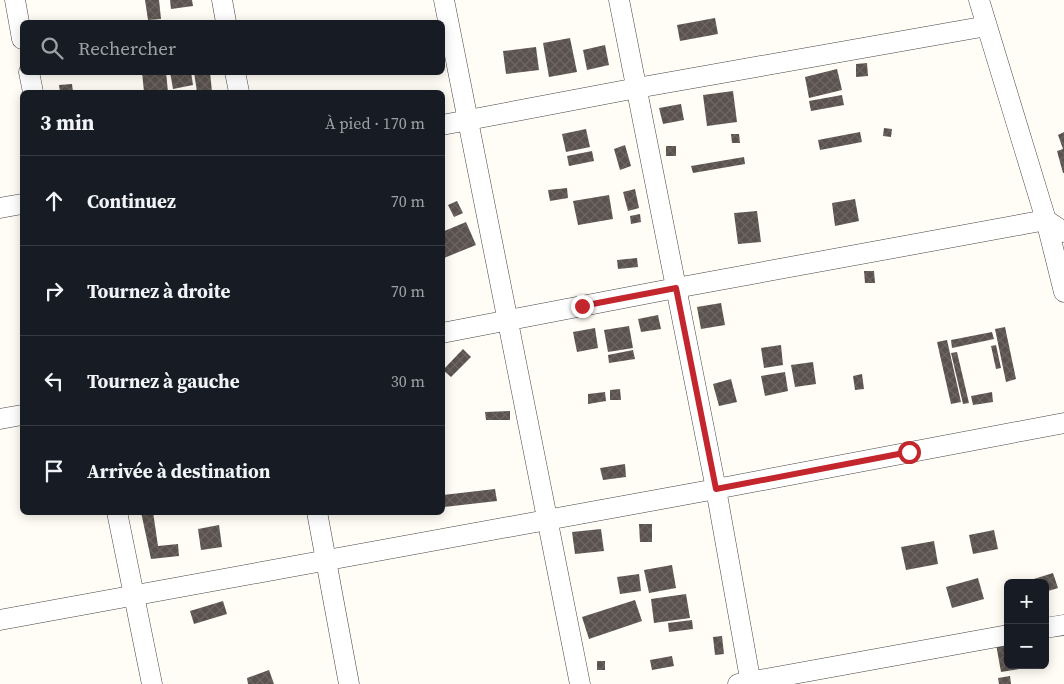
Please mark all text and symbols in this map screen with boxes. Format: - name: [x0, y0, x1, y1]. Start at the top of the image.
- search box: [20, 20, 445, 75]
- icon: search: [38, 34, 66, 62]
- text: Rechercher: [78, 35, 176, 61]
- text: 3 min: [40, 108, 95, 137]
- text: À pied · 170 m: [325, 112, 425, 134]
- icon: ahead: [40, 187, 68, 215]
- text: Continuez: [87, 188, 176, 214]
- text: 70 m: [391, 190, 425, 212]
- icon: right: [40, 277, 68, 305]
- text: Tournez à droite: [87, 278, 230, 304]
- text: 70 m: [391, 280, 425, 302]
- route end: [571, 295, 594, 318]
- icon: left: [40, 367, 68, 395]
- text: Tournez à gauche: [87, 368, 240, 394]
- text: 30 m: [391, 370, 425, 392]
- route start: [898, 441, 921, 464]
- icon: arrive: [40, 457, 68, 485]
- text: Arrivée à destination: [87, 458, 270, 484]
- map controls: [1004, 579, 1049, 669]
- button: +: [1004, 579, 1049, 624]
- button: −: [1004, 624, 1049, 669]

